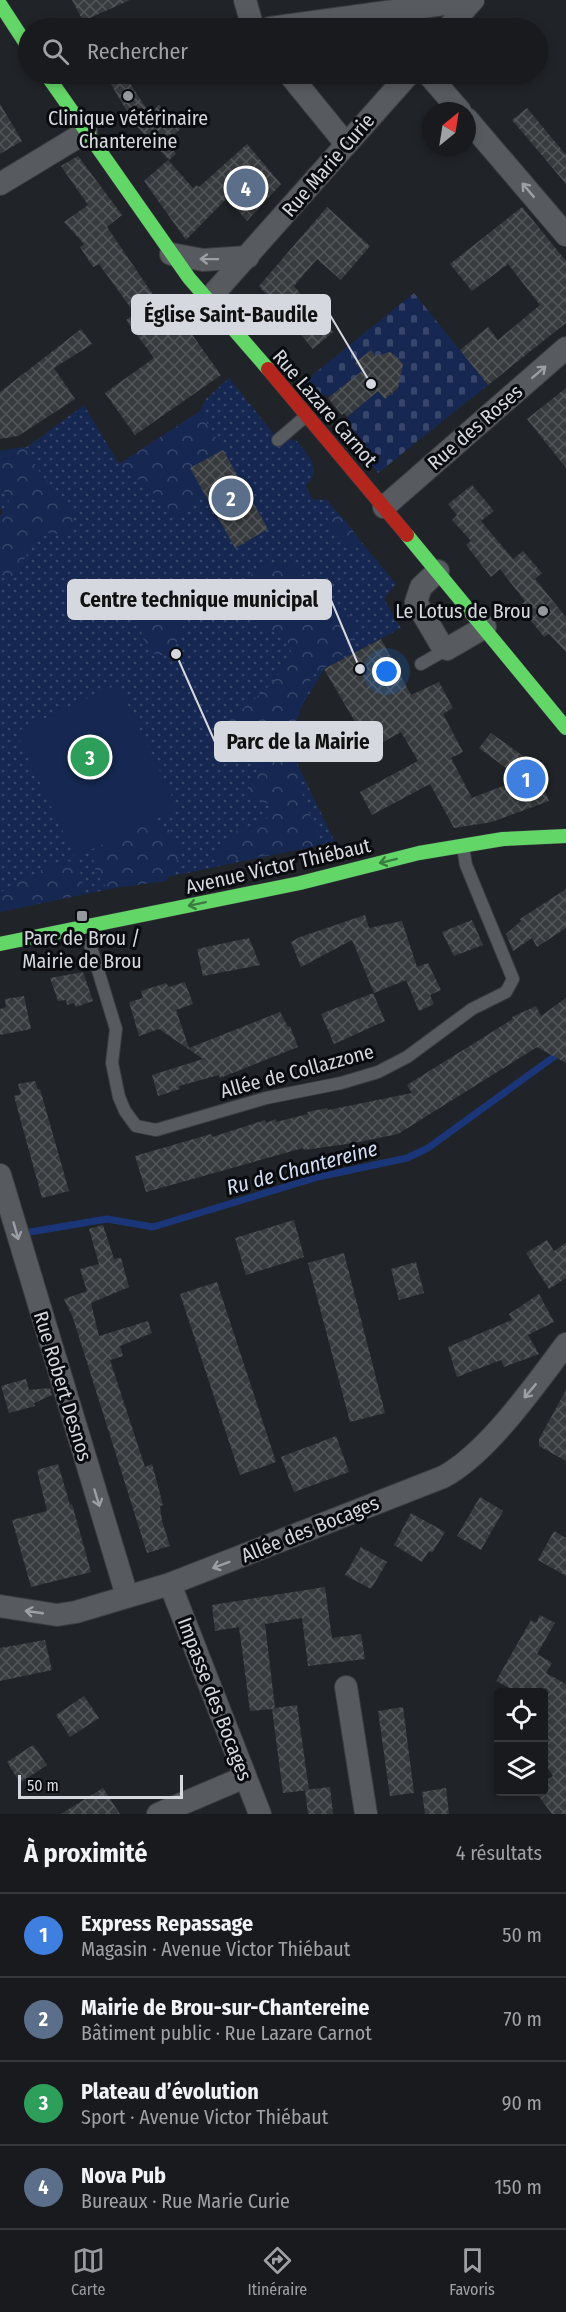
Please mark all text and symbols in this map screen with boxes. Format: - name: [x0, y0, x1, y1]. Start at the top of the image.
- search box: [18, 18, 548, 84]
- icon: search: [39, 35, 72, 68]
- text: Rechercher: [87, 38, 188, 65]
- marker: Clinique vétérinaire Chantereine: [121, 89, 135, 103]
- north arrow: [422, 102, 476, 156]
- place label: Clinique vétérinaire Chantereine: [48, 106, 208, 153]
- street label: Rue Marie Curie: [277, 109, 379, 221]
- pin: 4: [226, 166, 266, 210]
- one-way arrow: [521, 183, 535, 198]
- one-way arrow: [200, 253, 220, 265]
- callout: Église Saint-Baudile: [132, 295, 330, 334]
- text: Église Saint-Baudile: [144, 301, 318, 328]
- street label: Rue Lazare Carnot: [268, 345, 383, 472]
- one-way arrow: [531, 365, 546, 379]
- street label: Rue des Roses: [423, 379, 527, 475]
- pin: 2: [212, 476, 250, 520]
- callout: Centre technique municipal: [68, 580, 331, 619]
- text: Centre technique municipal: [80, 587, 319, 613]
- place label: Le Lotus de Brou: [395, 599, 531, 623]
- marker: Le Lotus de Brou: [536, 604, 550, 618]
- your location: [372, 657, 401, 686]
- callout: Parc de la Mairie: [215, 722, 382, 761]
- text: Parc de la Mairie: [226, 729, 370, 755]
- pin: 3: [70, 734, 110, 780]
- pin: 1: [506, 756, 546, 802]
- street label: Avenue Victor Thiébaut: [183, 833, 373, 899]
- one-way arrow: [378, 856, 397, 868]
- one-way arrow: [188, 899, 208, 910]
- marker: Parc de Brou / Mairie de Brou: [75, 909, 89, 923]
- place label: Parc de Brou / Mairie de Brou: [22, 926, 142, 973]
- street label: Allée de Collazzone: [218, 1039, 376, 1103]
- water label: Ru de Chantereine: [224, 1135, 381, 1201]
- one-way arrow: [11, 1221, 23, 1240]
- street label: Rue Robert Desnos: [29, 1308, 97, 1464]
- one-way arrow: [524, 1382, 537, 1398]
- one-way arrow: [92, 1488, 103, 1507]
- street label: Allée des Bocages: [238, 1490, 382, 1568]
- one-way arrow: [212, 1560, 231, 1571]
- one-way arrow: [24, 1606, 44, 1617]
- street label: Impasse des Bocages: [173, 1614, 257, 1784]
- map controls: [494, 1688, 548, 1796]
- button: locate: [494, 1688, 548, 1742]
- button: layers: [494, 1742, 548, 1796]
- scale bar: [18, 1772, 183, 1800]
- text: 50 m: [27, 1776, 59, 1795]
- text: À proximité: [24, 1838, 147, 1869]
- text: 4 résultats: [456, 1841, 542, 1865]
- text: Express Repassage: [81, 1910, 253, 1937]
- text: 1: [39, 1923, 48, 1947]
- text: 50 m: [502, 1923, 542, 1947]
- text: Magasin · Avenue Victor Thiébaut: [81, 1937, 350, 1961]
- text: Mairie de Brou-sur-Chantereine: [81, 1994, 369, 2021]
- text: 2: [39, 2007, 48, 2031]
- text: 70 m: [504, 2007, 542, 2031]
- text: Bâtiment public · Rue Lazare Carnot: [81, 2021, 372, 2045]
- text: Plateau d’évolution: [81, 2078, 259, 2105]
- text: 3: [39, 2091, 48, 2115]
- text: 90 m: [502, 2091, 542, 2115]
- text: Sport · Avenue Victor Thiébaut: [81, 2105, 328, 2129]
- text: Nova Pub: [81, 2162, 166, 2189]
- text: 4: [38, 2175, 49, 2199]
- text: 150 m: [495, 2175, 542, 2199]
- text: Bureaux · Rue Marie Curie: [81, 2189, 290, 2213]
- tab: Carte: [71, 2244, 105, 2299]
- tab: Itinéraire: [247, 2244, 307, 2299]
- tab: Favoris: [449, 2244, 495, 2299]

